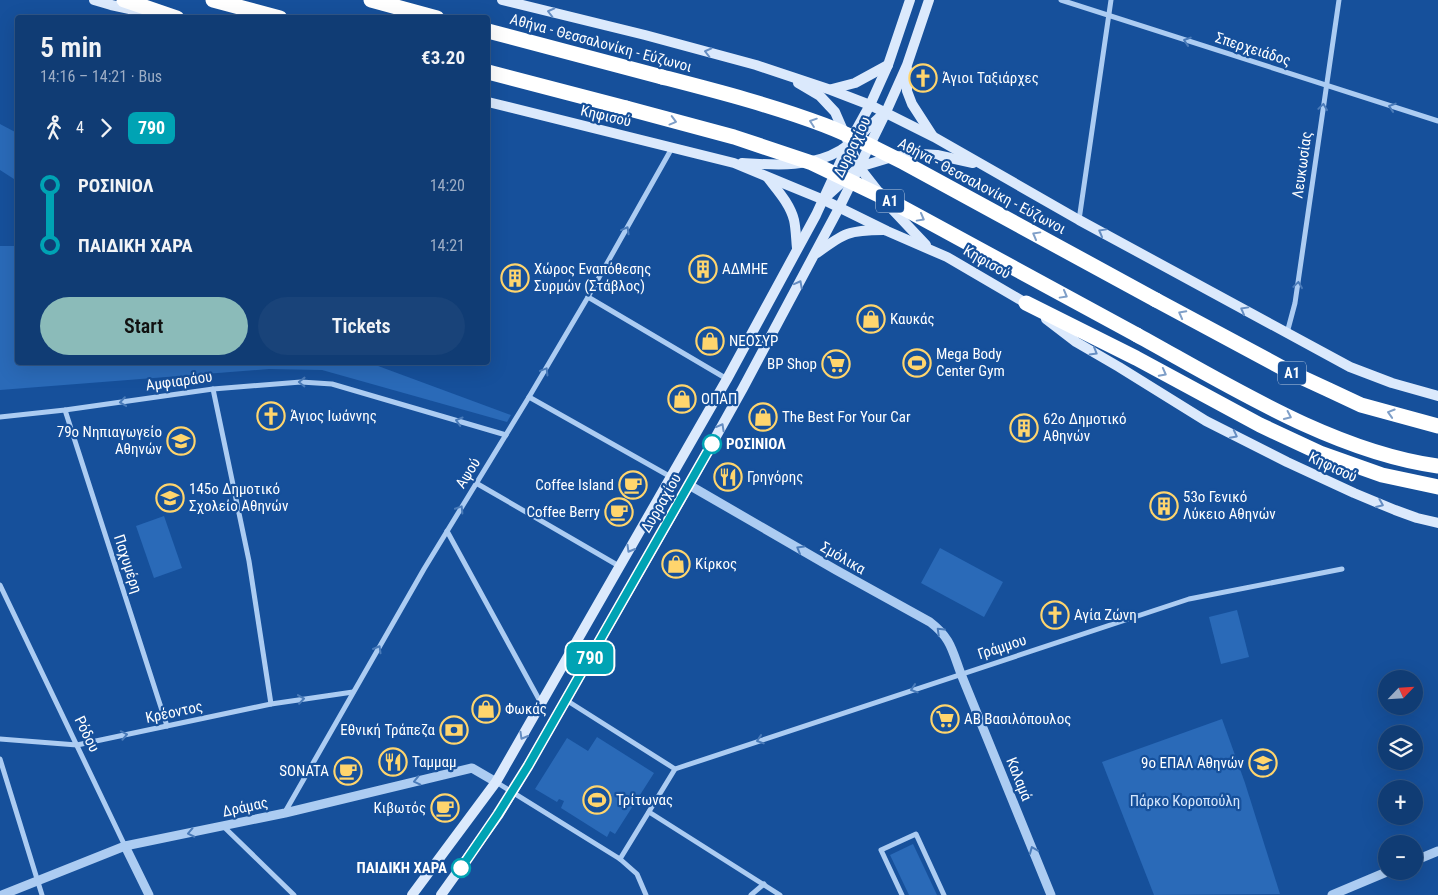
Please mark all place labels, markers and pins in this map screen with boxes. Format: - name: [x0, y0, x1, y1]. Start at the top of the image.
- church icon: Άγιοι Ταξιάρχες: [908, 63, 938, 93]
- place label: Άγιοι Ταξιάρχες: [942, 69, 1039, 87]
- building icon: ΑΔΜΗΕ: [688, 254, 718, 284]
- place label: Χώρος Εναπόθεσης Συρμών (Στάβλος): [534, 260, 651, 295]
- place label: ΑΔΜΗΕ: [722, 260, 768, 278]
- building icon: Χώρος Εναπόθεσης Συρμών (Στάβλος): [500, 263, 530, 293]
- shop icon: Καυκάς: [856, 304, 886, 334]
- place label: Καυκάς: [890, 310, 935, 328]
- shop icon: ΝΕΟΣΥΡ: [695, 326, 725, 356]
- place label: ΝΕΟΣΥΡ: [729, 332, 778, 350]
- place label: Mega Body Center Gym: [936, 345, 1005, 380]
- sports icon: Mega Body Center Gym: [902, 348, 932, 378]
- supermarket icon: BP Shop: [821, 349, 851, 379]
- place label: BP Shop: [767, 355, 817, 373]
- shop icon: ΟΠΑΠ: [667, 384, 697, 414]
- place label: ΟΠΑΠ: [701, 390, 737, 408]
- church icon: Άγιος Ιωάννης: [256, 401, 286, 431]
- shop icon: The Best For Your Car: [748, 402, 778, 432]
- place label: Άγιος Ιωάννης: [290, 407, 377, 425]
- place label: The Best For Your Car: [782, 408, 911, 426]
- place label: 62ο Δημοτικό Αθηνών: [1043, 410, 1127, 445]
- building icon: 62ο Δημοτικό Αθηνών: [1009, 413, 1039, 443]
- place label: 79ο Νηπιαγωγείο Αθηνών: [57, 423, 163, 458]
- school or university icon: 79ο Νηπιαγωγείο Αθηνών: [166, 426, 196, 456]
- marker: ΡΟΣΙΝΙΟΛ: [702, 434, 722, 454]
- place label: ΡΟΣΙΝΙΟΛ: [726, 435, 786, 453]
- restaurant icon: Γρηγόρης: [713, 462, 743, 492]
- place label: Γρηγόρης: [747, 468, 803, 486]
- cafe icon: Coffee Island: [618, 470, 648, 500]
- place label: Coffee Island: [535, 476, 614, 494]
- place label: 145ο Δημοτικό Σχολείο Αθηνών: [189, 480, 289, 515]
- school or university icon: 145ο Δημοτικό Σχολείο Αθηνών: [155, 483, 185, 513]
- place label: 53ο Γενικό Λύκειο Αθηνών: [1183, 488, 1276, 523]
- building icon: 53ο Γενικό Λύκειο Αθηνών: [1149, 491, 1179, 521]
- cafe icon: Coffee Berry: [604, 497, 634, 527]
- place label: Coffee Berry: [526, 503, 600, 521]
- shop icon: Κίρκος: [661, 549, 691, 579]
- place label: Κίρκος: [695, 555, 737, 573]
- church icon: Αγία Ζώνη: [1040, 600, 1070, 630]
- place label: Αγία Ζώνη: [1074, 606, 1137, 624]
- shop icon: Φωκάς: [471, 694, 501, 724]
- place label: Φωκάς: [505, 700, 547, 718]
- supermarket icon: ΑΒ Βασιλόπουλος: [930, 704, 960, 734]
- place label: ΑΒ Βασιλόπουλος: [964, 710, 1071, 728]
- bank icon: Εθνική Τράπεζα: [439, 715, 469, 745]
- place label: Εθνική Τράπεζα: [340, 721, 436, 739]
- restaurant icon: Ταμμαμ: [378, 747, 408, 777]
- school or university icon: 9ο ΕΠΑΛ Αθηνών: [1248, 748, 1278, 778]
- place label: Ταμμαμ: [412, 753, 456, 771]
- place label: 9ο ΕΠΑΛ Αθηνών: [1141, 754, 1245, 772]
- cafe icon: SONATA: [333, 756, 363, 786]
- place label: SONATA: [279, 762, 329, 780]
- sports icon: Τρίτωνας: [582, 785, 612, 815]
- place label: Τρίτωνας: [616, 791, 673, 809]
- cafe icon: Κιβωτός: [430, 793, 460, 823]
- place label: Κιβωτός: [374, 799, 426, 817]
- marker: ΠΑΙΔΙΚΗ ΧΑΡΑ: [451, 858, 471, 878]
- place label: ΠΑΙΔΙΚΗ ΧΑΡΑ: [356, 859, 447, 877]

